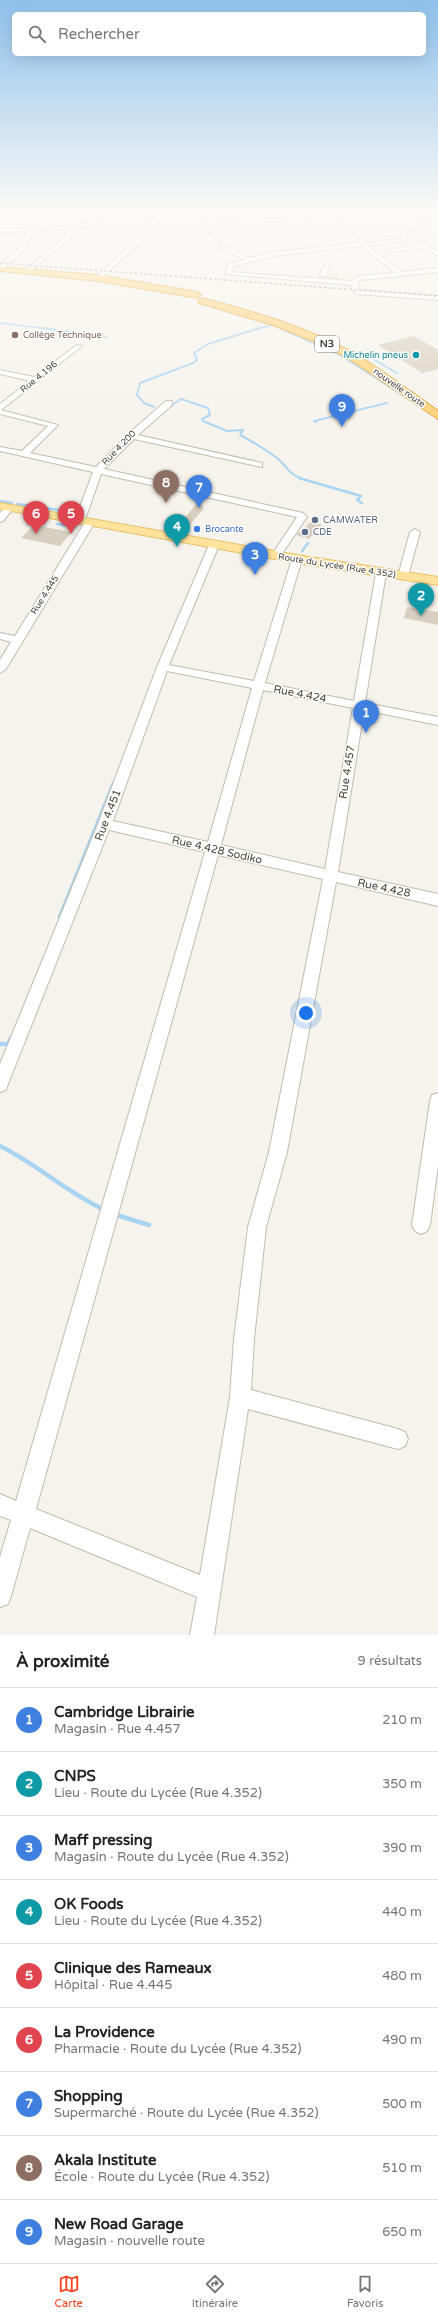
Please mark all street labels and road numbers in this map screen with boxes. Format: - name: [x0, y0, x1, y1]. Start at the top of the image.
- road number: N3: [315, 336, 339, 352]
- street label: Rue 4.196: [18, 359, 60, 395]
- street label: nouvelle route: [371, 366, 427, 410]
- street label: Rue 4.200: [100, 428, 139, 468]
- street label: Route du Lycée (Rue 4.352): [277, 551, 397, 581]
- street label: Rue 4.445: [29, 573, 62, 617]
- street label: Rue 4.424: [272, 682, 328, 706]
- street label: Rue 4.457: [336, 744, 358, 800]
- street label: Rue 4.451: [92, 788, 124, 842]
- street label: Rue 4.428 Sodiko: [170, 833, 264, 867]
- street label: Rue 4.428: [356, 876, 412, 900]

